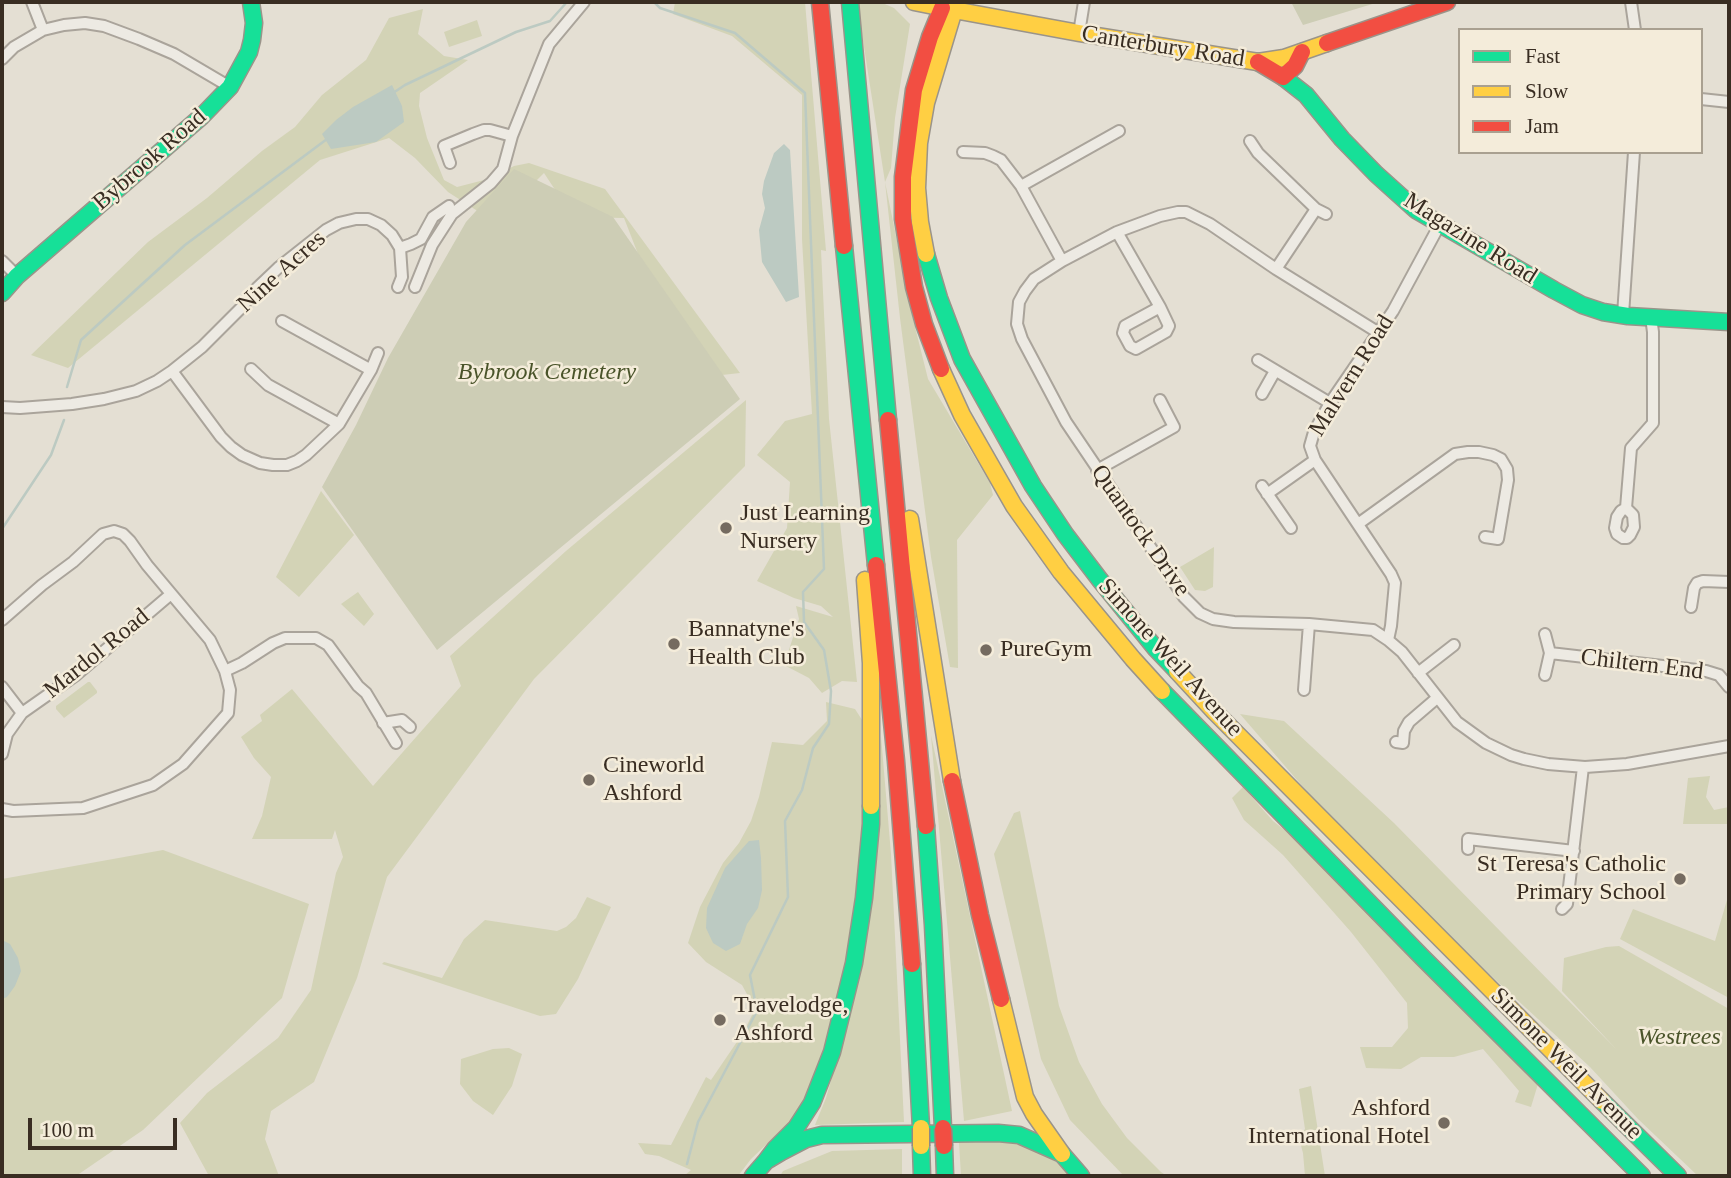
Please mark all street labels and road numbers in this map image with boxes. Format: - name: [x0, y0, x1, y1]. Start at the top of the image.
- street label: Canterbury Road: [1079, 20, 1247, 74]
- street label: Bybrook Road: [87, 103, 213, 217]
- street label: Magazine Road: [1398, 187, 1542, 291]
- street label: Nine Acres: [232, 225, 332, 319]
- street label: Malvern Road: [1303, 310, 1401, 442]
- street label: Quantock Drive: [1084, 460, 1196, 602]
- street label: Simone Weil Avenue: [1091, 573, 1249, 743]
- street label: Mardol Road: [38, 603, 156, 705]
- street label: Chiltern End: [1579, 643, 1705, 687]
- street label: Simone Weil Avenue: [1484, 982, 1648, 1146]

